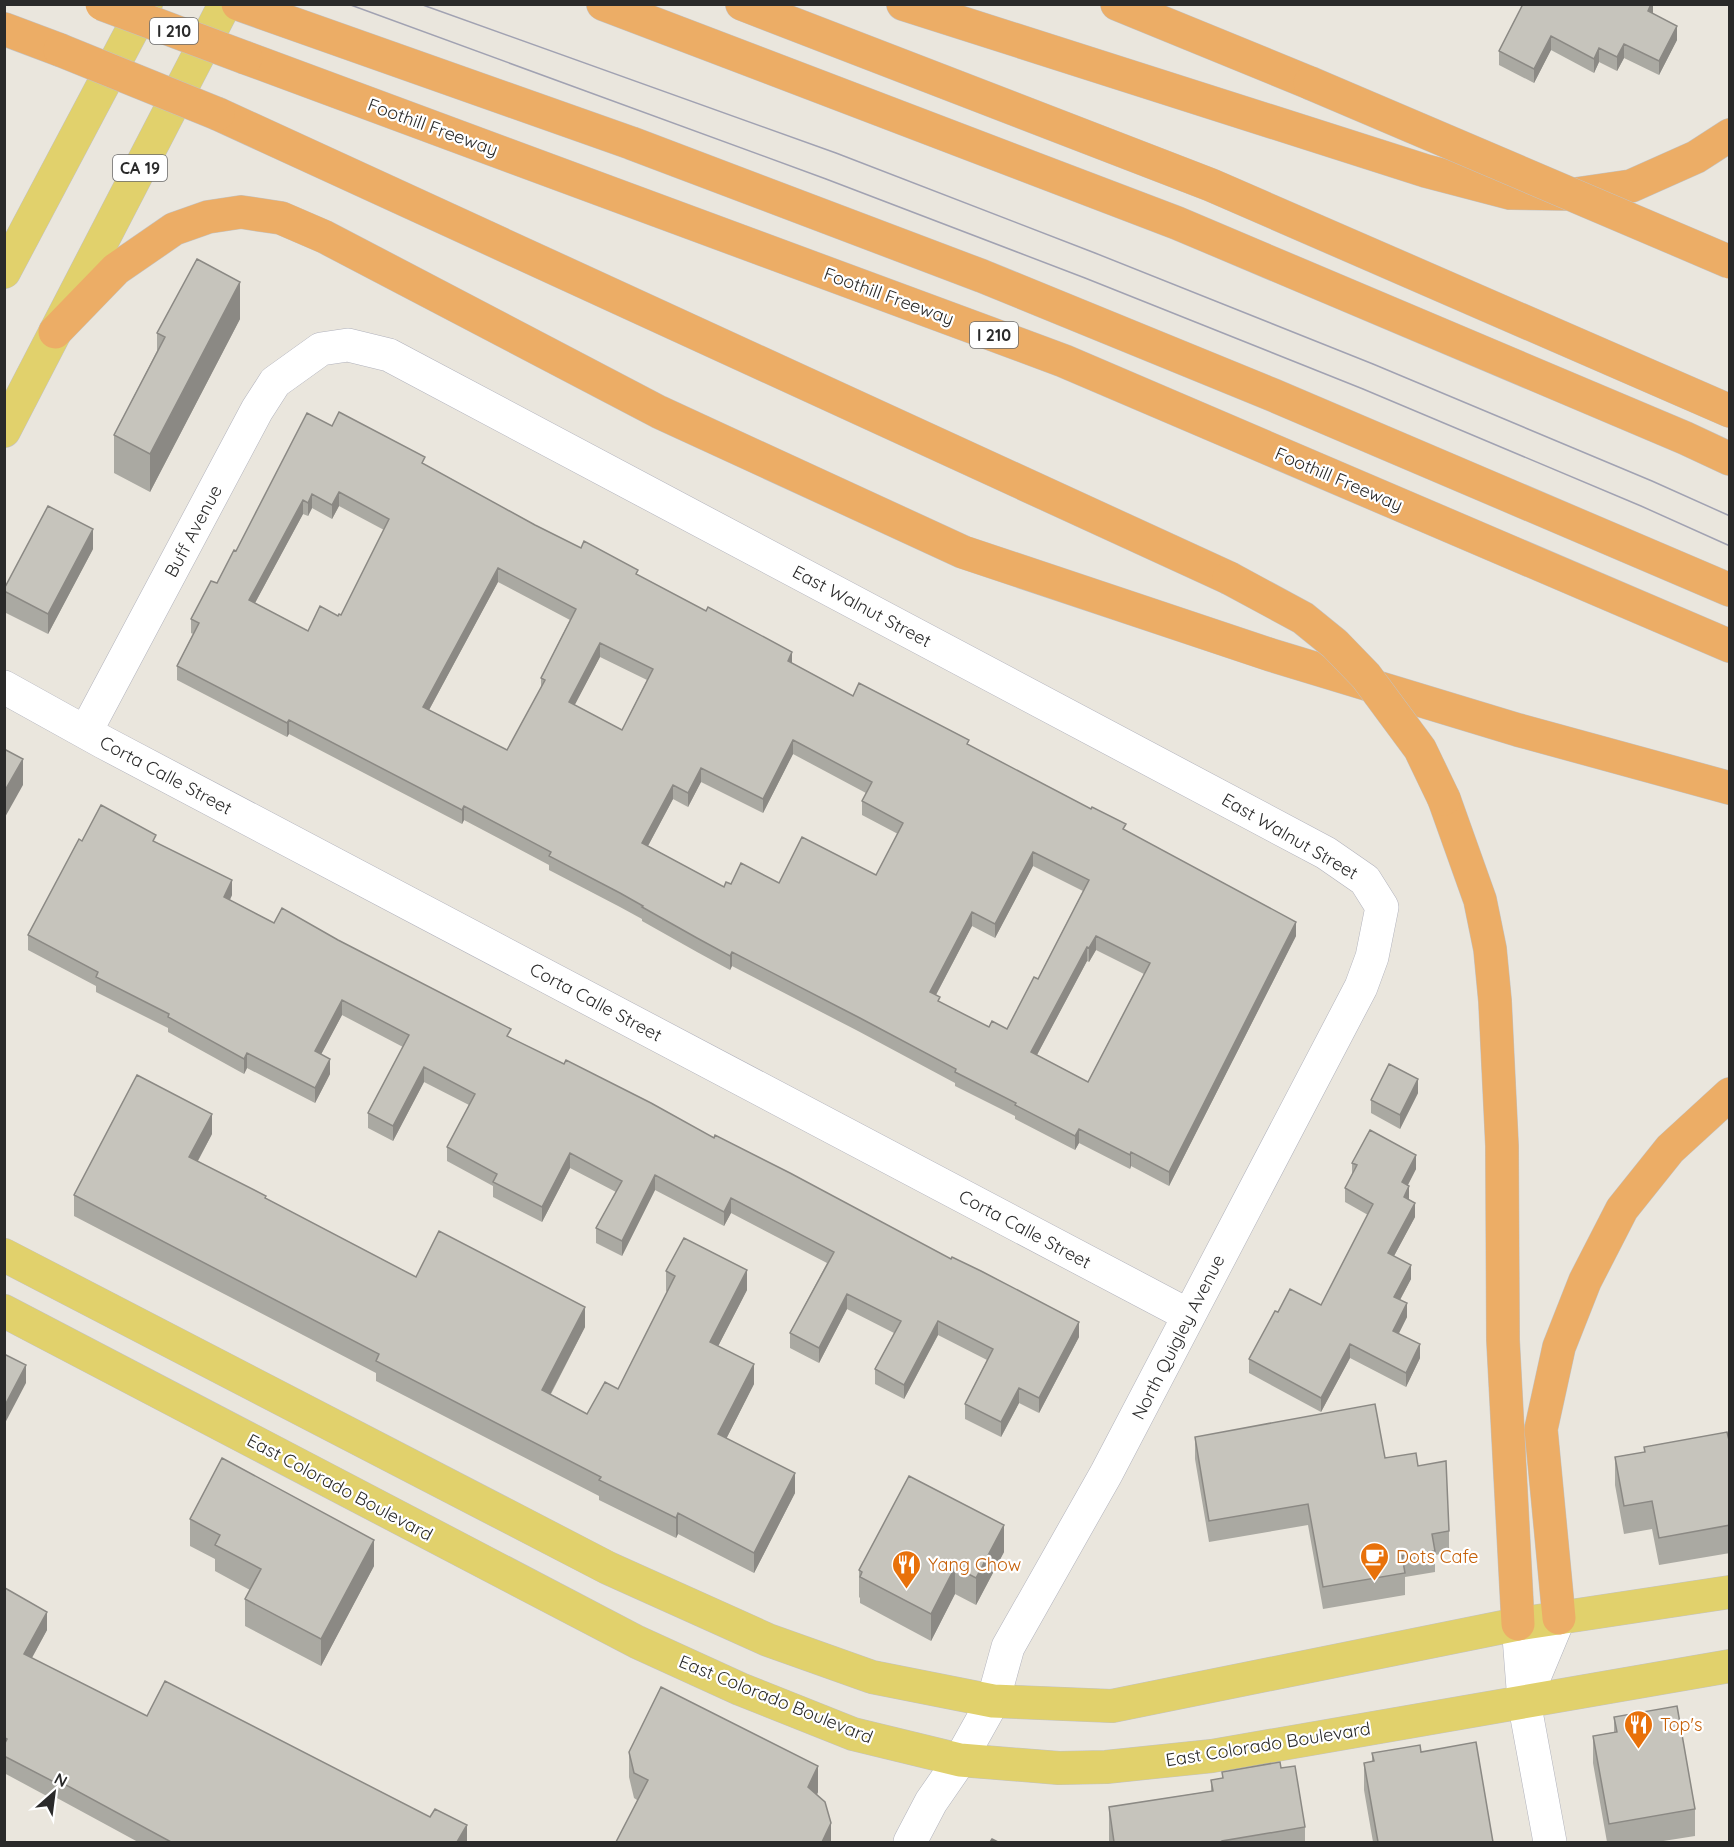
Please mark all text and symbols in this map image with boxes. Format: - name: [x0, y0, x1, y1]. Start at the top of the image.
- road number: I 210: [150, 18, 198, 44]
- street label: Foothill Freeway: [365, 93, 501, 161]
- road number: CA 19: [113, 155, 167, 181]
- street label: Foothill Freeway: [821, 262, 957, 330]
- road number: I 210: [970, 322, 1018, 348]
- street label: Foothill Freeway: [1272, 442, 1406, 516]
- street label: Buff Avenue: [159, 481, 227, 581]
- street label: East Walnut Street: [789, 560, 935, 652]
- street label: Corta Calle Street: [96, 730, 236, 820]
- street label: East Walnut Street: [1218, 788, 1362, 884]
- street label: Corta Calle Street: [526, 957, 666, 1047]
- street label: Corta Calle Street: [955, 1184, 1095, 1274]
- street label: North Quigley Avenue: [1126, 1251, 1230, 1423]
- street label: East Colorado Boulevard: [243, 1428, 437, 1546]
- cafe icon: Dots Cafe: [1359, 1540, 1391, 1582]
- place label: Dots Cafe: [1396, 1545, 1478, 1568]
- restaurant icon: Yang Chow: [891, 1548, 923, 1590]
- place label: Yang Chow: [928, 1553, 1021, 1576]
- street label: East Colorado Boulevard: [676, 1650, 876, 1748]
- restaurant icon: Top's: [1623, 1708, 1655, 1750]
- place label: Top's: [1660, 1713, 1702, 1736]
- street label: East Colorado Boulevard: [1164, 1716, 1372, 1772]
- north arrow: [24, 1763, 84, 1823]
- text: N: [51, 1768, 71, 1791]

